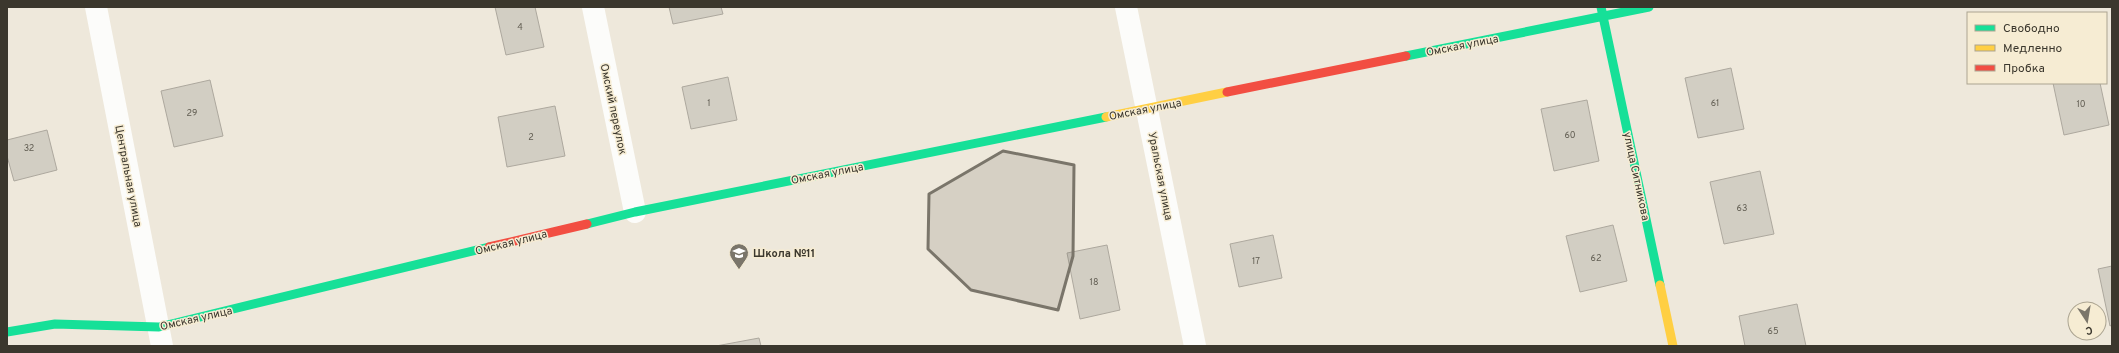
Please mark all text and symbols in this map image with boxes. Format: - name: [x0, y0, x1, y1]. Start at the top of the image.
- legend: [1967, 12, 2107, 84]
- text: Свободно: [2003, 21, 2060, 37]
- house number: 4: [517, 22, 523, 33]
- street label: Омская улица: [1425, 32, 1500, 60]
- text: Медленно: [2003, 41, 2063, 57]
- text: Пробка: [2003, 61, 2045, 77]
- street label: Омский переулок: [597, 62, 629, 156]
- street label: Омская улица: [1108, 96, 1183, 124]
- house number: 1: [707, 98, 711, 109]
- house number: 61: [1711, 98, 1719, 109]
- house number: 10: [2076, 99, 2086, 110]
- house number: 29: [187, 108, 197, 119]
- street label: Центральная улица: [111, 124, 145, 228]
- house number: 60: [1564, 130, 1576, 141]
- street label: Уральская улица: [1145, 131, 1175, 222]
- street label: улица Ситникова: [1620, 131, 1652, 222]
- house number: 2: [528, 132, 534, 143]
- house number: 32: [24, 143, 34, 154]
- street label: Омская улица: [790, 160, 865, 188]
- house number: 63: [1737, 203, 1747, 214]
- street label: Омская улица: [474, 227, 549, 259]
- school or university icon: Школа №11: [728, 242, 750, 270]
- place label: Школа №11: [753, 247, 815, 261]
- house number: 62: [1591, 253, 1601, 264]
- house number: 17: [1252, 256, 1260, 267]
- house number: 18: [1090, 277, 1098, 288]
- north arrow: [2067, 301, 2107, 341]
- street label: Омская улица: [159, 304, 234, 334]
- text: С: [2084, 322, 2094, 337]
- house number: 65: [1768, 326, 1778, 337]

